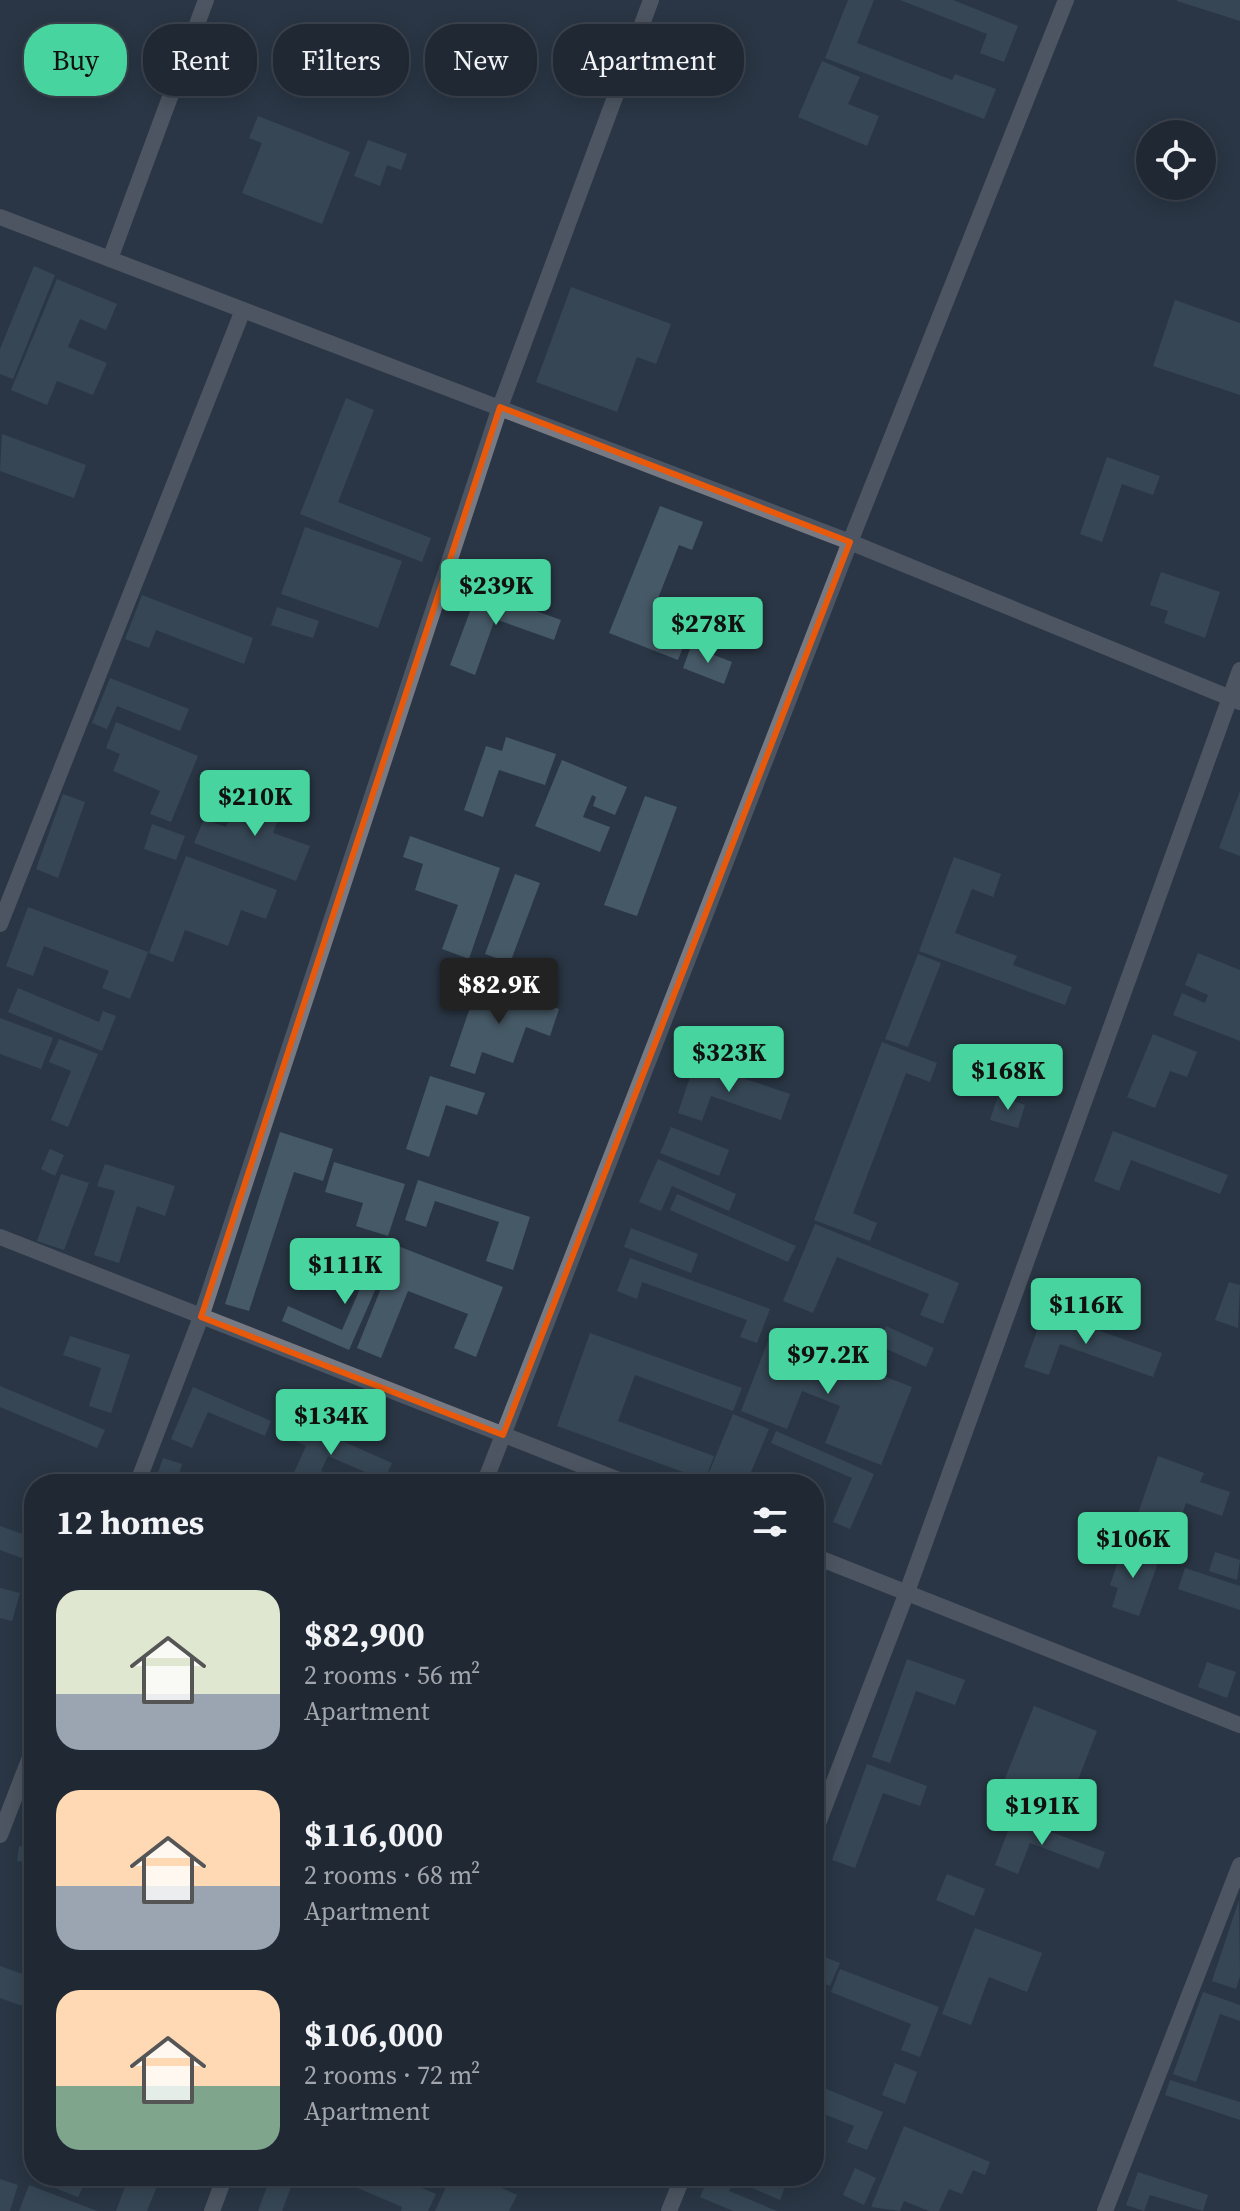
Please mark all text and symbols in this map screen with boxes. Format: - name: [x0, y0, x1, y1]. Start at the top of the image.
- chip: Buy: [24, 24, 127, 96]
- chip: Rent: [143, 24, 257, 96]
- chip: Filters: [273, 24, 409, 96]
- chip: New: [425, 24, 537, 96]
- chip: Apartment: [553, 24, 744, 96]
- map controls: [1136, 120, 1216, 200]
- button: locate: [1136, 120, 1216, 200]
- pin: $239K: [440, 559, 552, 627]
- text: $239K: [459, 567, 533, 603]
- pin: $278K: [652, 597, 764, 665]
- text: $278K: [671, 605, 745, 641]
- pin: $210K: [199, 770, 311, 838]
- text: $210K: [218, 778, 292, 814]
- pin: $82.9K: [434, 958, 564, 1026]
- text: $82.9K: [458, 966, 540, 1002]
- pin: $323K: [673, 1026, 785, 1094]
- text: $323K: [692, 1034, 766, 1070]
- pin: $168K: [952, 1044, 1064, 1112]
- text: $168K: [971, 1052, 1045, 1088]
- pin: $111K: [289, 1238, 401, 1306]
- text: $111K: [308, 1246, 382, 1282]
- pin: $116K: [1030, 1278, 1142, 1346]
- text: $116K: [1049, 1286, 1123, 1322]
- pin: $97.2K: [763, 1328, 893, 1396]
- text: $97.2K: [787, 1336, 869, 1372]
- pin: $134K: [275, 1389, 387, 1457]
- text: $134K: [294, 1397, 368, 1433]
- text: 12 homes: [56, 1499, 204, 1545]
- icon: filters: [748, 1500, 792, 1544]
- pin: $106K: [1077, 1512, 1189, 1580]
- text: $106K: [1096, 1520, 1170, 1556]
- text: $82,900: [304, 1611, 425, 1657]
- icon: home: [120, 1622, 216, 1718]
- text: 2 rooms · 56 m²: [304, 1657, 480, 1693]
- text: Apartment: [304, 1693, 429, 1729]
- pin: $191K: [986, 1779, 1098, 1847]
- text: $191K: [1005, 1787, 1079, 1823]
- text: $116,000: [304, 1811, 443, 1857]
- icon: home: [120, 1822, 216, 1918]
- text: 2 rooms · 68 m²: [304, 1857, 480, 1893]
- text: Apartment: [304, 1893, 429, 1929]
- text: $106,000: [304, 2011, 443, 2057]
- icon: home: [120, 2022, 216, 2118]
- text: 2 rooms · 72 m²: [304, 2057, 480, 2093]
- text: Apartment: [304, 2093, 429, 2129]

